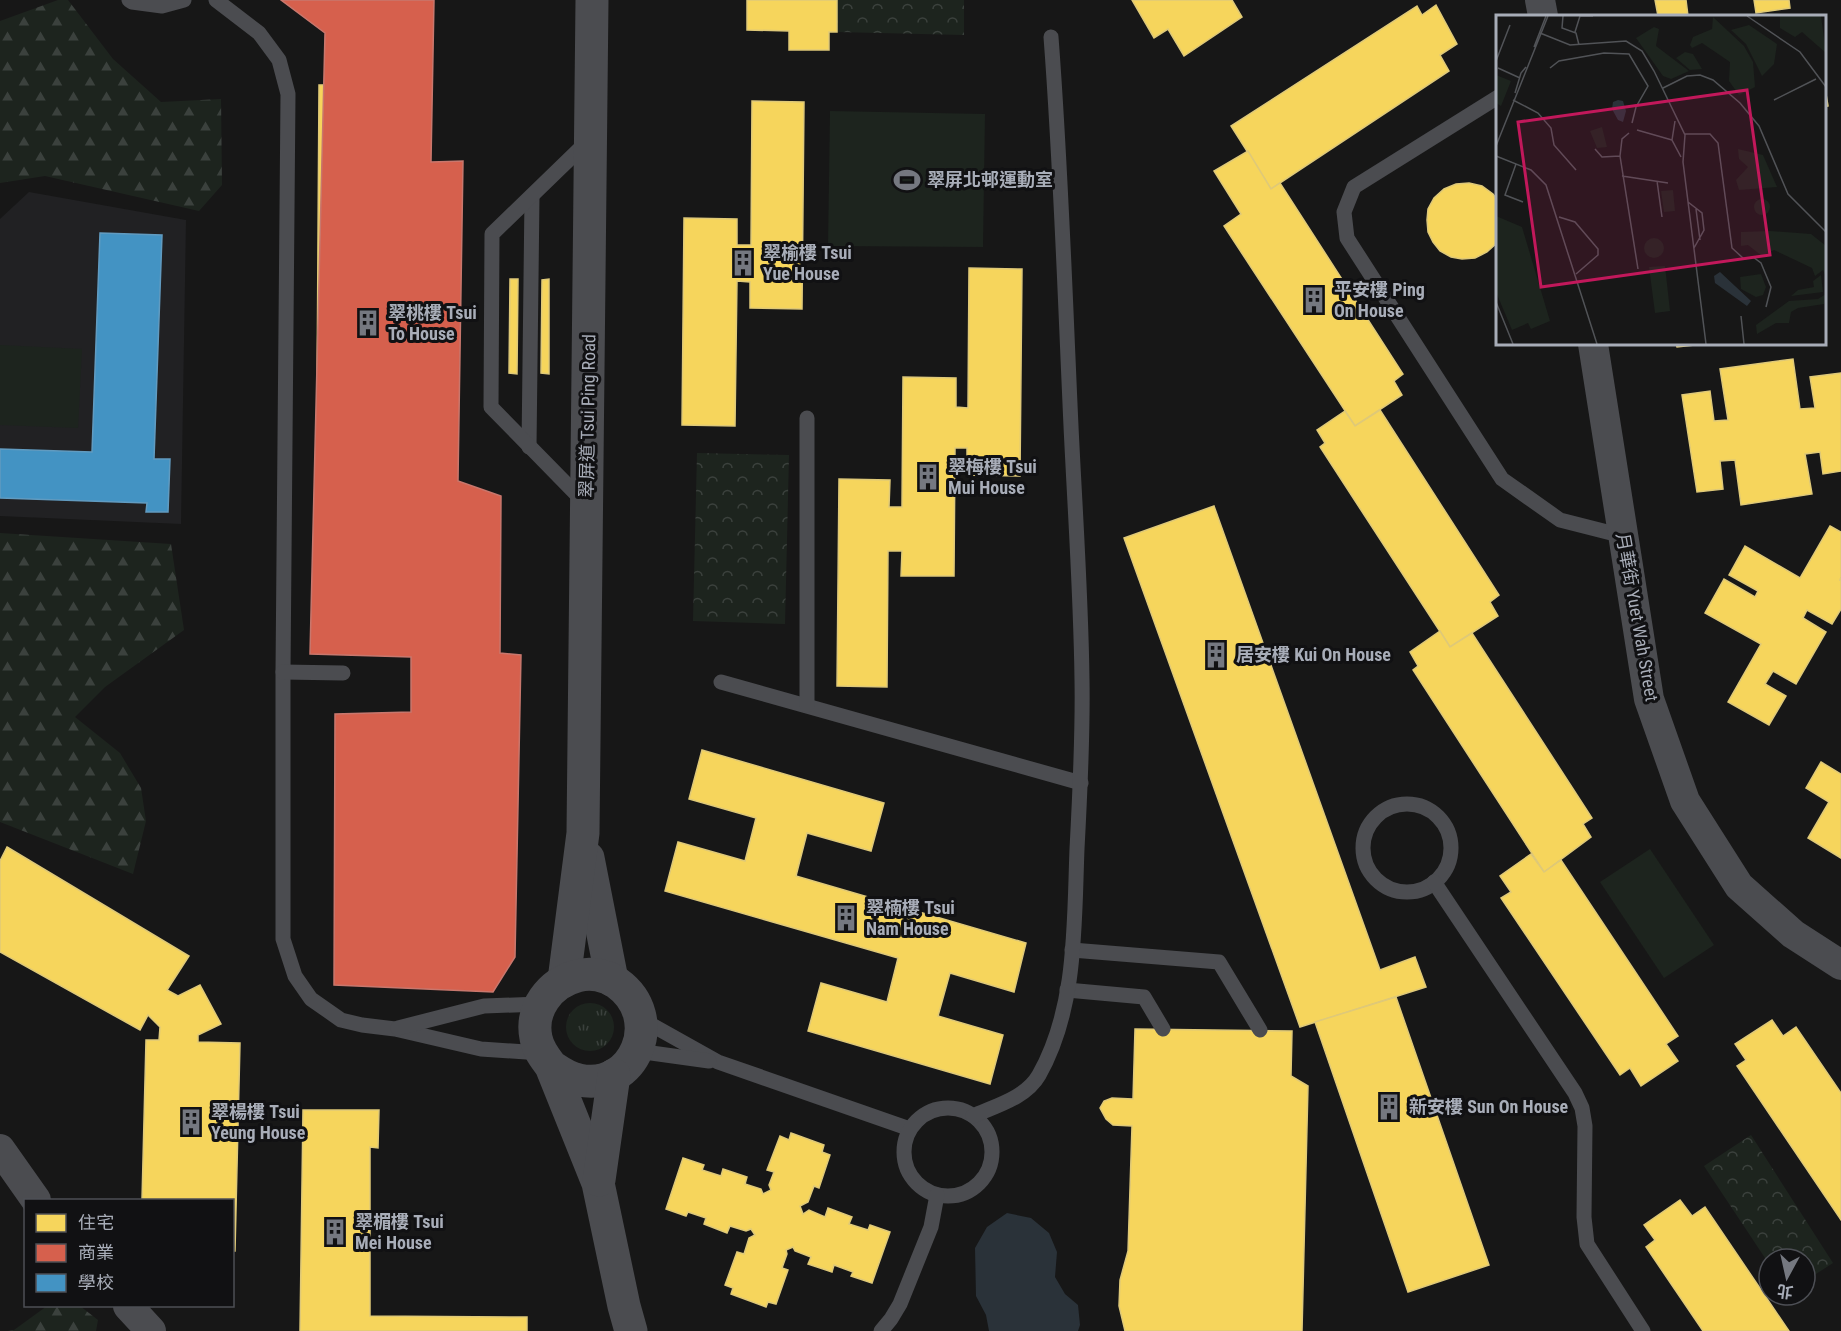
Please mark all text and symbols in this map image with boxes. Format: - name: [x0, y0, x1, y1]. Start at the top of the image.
- inset map: [1496, 15, 1826, 345]
- sports icon: 翠屏北邨運動室: [892, 165, 922, 195]
- place label: 翠屏北邨運動室: [927, 169, 1053, 190]
- place label: 翠榆樓 Tsui Yue House: [763, 242, 852, 284]
- building icon: 翠榆樓 Tsui Yue House: [728, 248, 758, 278]
- place label: 平安樓 Ping On House: [1334, 279, 1425, 321]
- building icon: 平安樓 Ping On House: [1299, 285, 1329, 315]
- place label: 翠桃樓 Tsui To House: [388, 302, 477, 344]
- building icon: 翠桃樓 Tsui To House: [353, 308, 383, 338]
- street label: 翠屏道 Tsui Ping Road: [576, 334, 599, 498]
- place label: 翠梅樓 Tsui Mui House: [948, 456, 1037, 498]
- building icon: 翠梅樓 Tsui Mui House: [913, 462, 943, 492]
- street label: 月華街 Yuet Wah Street: [1612, 531, 1663, 703]
- building icon: 居安樓 Kui On House: [1201, 640, 1231, 670]
- place label: 居安樓 Kui On House: [1236, 644, 1391, 665]
- place label: 翠楠樓 Tsui Nam House: [866, 897, 955, 939]
- building icon: 翠楠樓 Tsui Nam House: [831, 903, 861, 933]
- building icon: 新安樓 Sun On House: [1374, 1092, 1404, 1122]
- place label: 新安樓 Sun On House: [1409, 1096, 1569, 1117]
- place label: 翠楊樓 Tsui Yeung House: [211, 1101, 306, 1143]
- building icon: 翠楊樓 Tsui Yeung House: [176, 1107, 206, 1137]
- legend: [24, 1199, 234, 1307]
- place label: 翠楣樓 Tsui Mei House: [355, 1211, 444, 1253]
- text: 住宅: [78, 1212, 114, 1233]
- building icon: 翠楣樓 Tsui Mei House: [320, 1217, 350, 1247]
- text: 商業: [78, 1242, 114, 1263]
- north arrow: [1757, 1247, 1817, 1307]
- text: 學校: [78, 1272, 114, 1293]
- text: 北: [1776, 1281, 1794, 1302]

